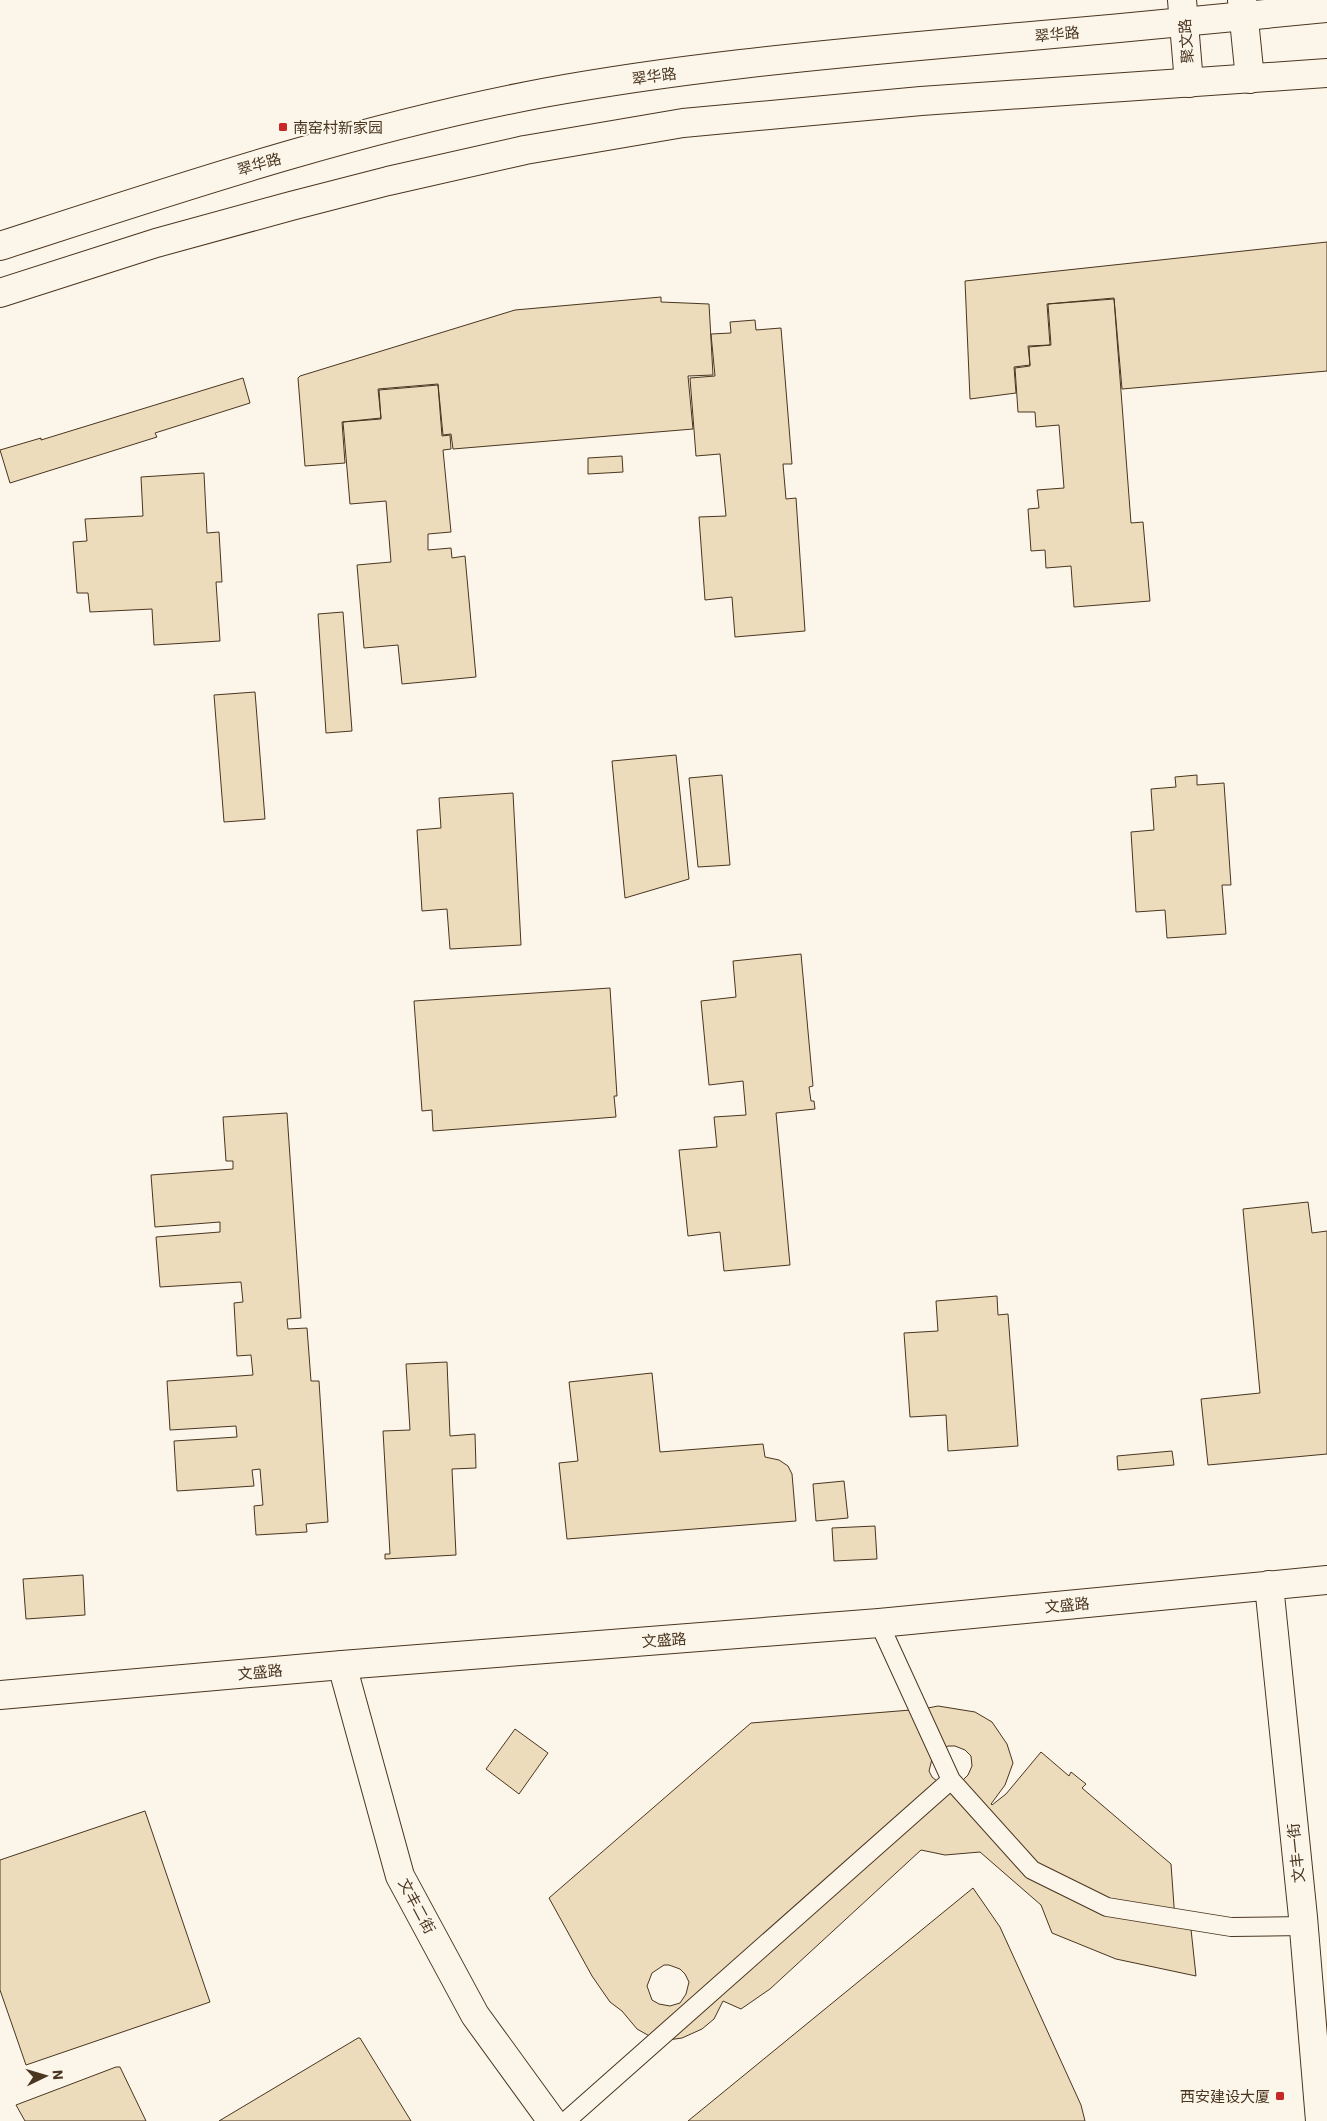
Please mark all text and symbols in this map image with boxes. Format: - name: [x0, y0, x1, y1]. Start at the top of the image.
- street label: 聚文路: [1175, 18, 1197, 64]
- street label: 翠华路: [1034, 23, 1080, 45]
- street label: 翠华路: [630, 63, 678, 89]
- place label: 南窑村新家园: [293, 118, 383, 137]
- marker: 南窑村新家园: [277, 121, 289, 133]
- street label: 翠华路: [235, 149, 283, 179]
- street label: 文盛路: [1044, 1594, 1090, 1616]
- street label: 文盛路: [641, 1629, 687, 1651]
- street label: 文盛路: [237, 1661, 283, 1683]
- street label: 文丰一街: [1283, 1822, 1309, 1884]
- street label: 文丰二街: [395, 1875, 439, 1937]
- north arrow: [20, 2051, 70, 2101]
- text: N: [49, 2069, 67, 2081]
- place label: 西安建设大厦: [1180, 2087, 1270, 2106]
- marker: 西安建设大厦: [1274, 2090, 1286, 2102]

